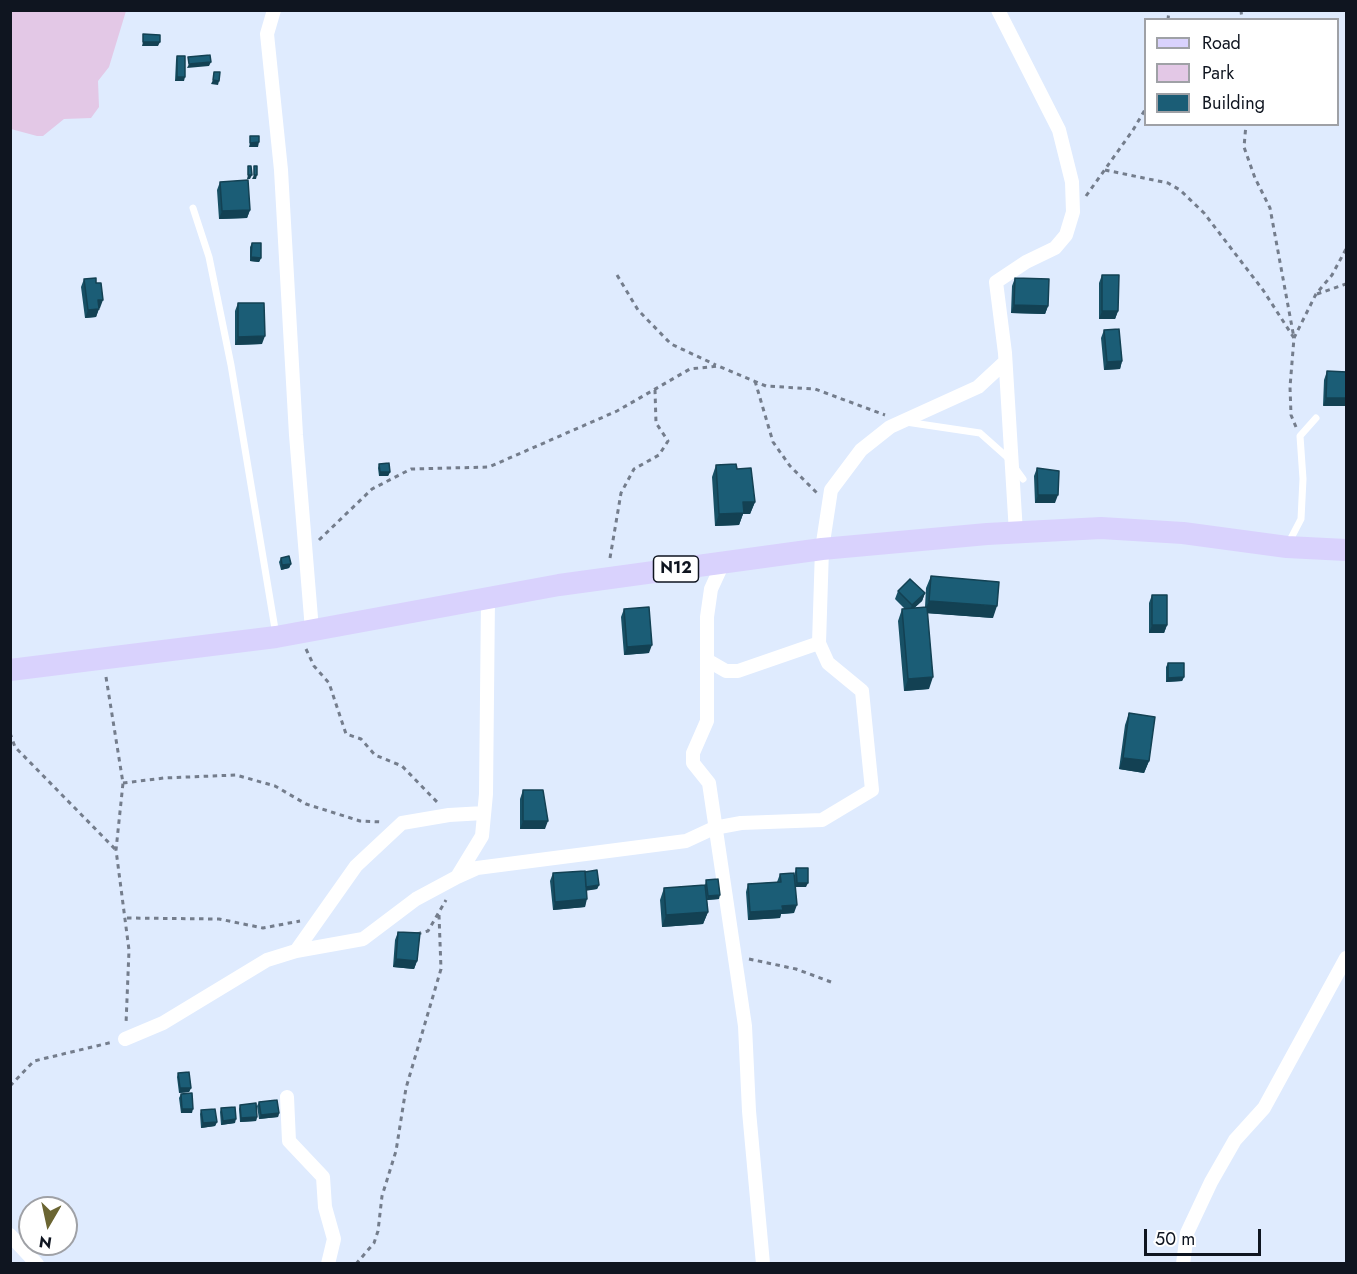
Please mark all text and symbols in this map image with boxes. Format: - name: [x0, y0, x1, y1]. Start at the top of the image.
- legend: [1144, 18, 1339, 126]
- text: Road: [1202, 30, 1241, 56]
- text: Park: [1202, 60, 1234, 86]
- text: Building: [1202, 90, 1265, 116]
- road number: N12: [654, 556, 698, 582]
- north arrow: [18, 1196, 78, 1256]
- scale bar: [1147, 1217, 1264, 1255]
- text: 50 m: [1155, 1226, 1195, 1252]
- text: N: [37, 1230, 53, 1255]

